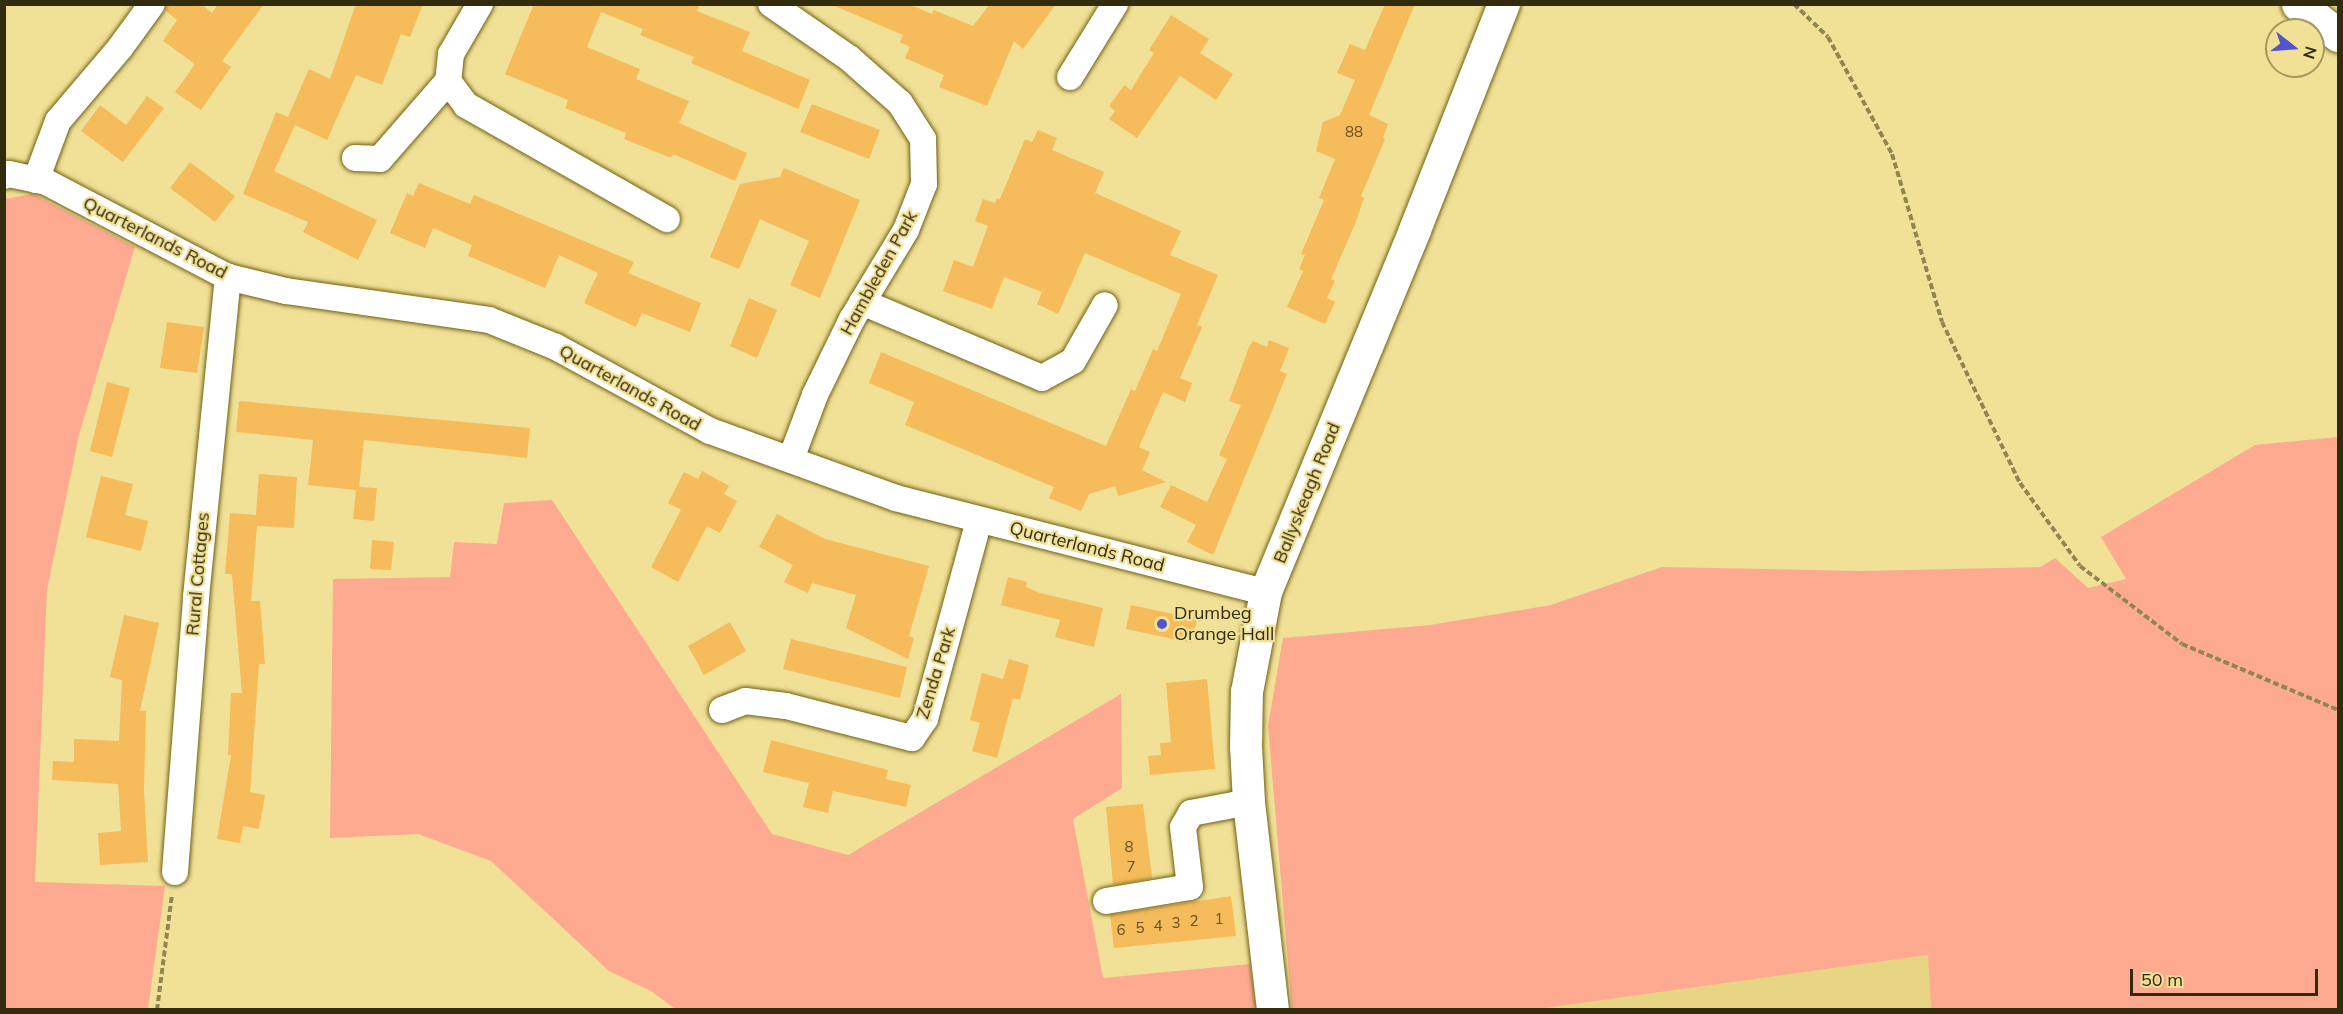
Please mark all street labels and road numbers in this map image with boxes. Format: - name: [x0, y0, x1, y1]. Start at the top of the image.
- street label: Quarterlands Road: [79, 192, 231, 284]
- street label: Hambleden Park: [836, 207, 922, 339]
- street label: Quarterlands Road: [555, 340, 705, 436]
- street label: Ballyskeagh Road: [1269, 420, 1345, 566]
- street label: Rural Cottages: [182, 511, 214, 637]
- street label: Quarterlands Road: [1007, 517, 1167, 577]
- street label: Zenda Park: [912, 624, 960, 722]

